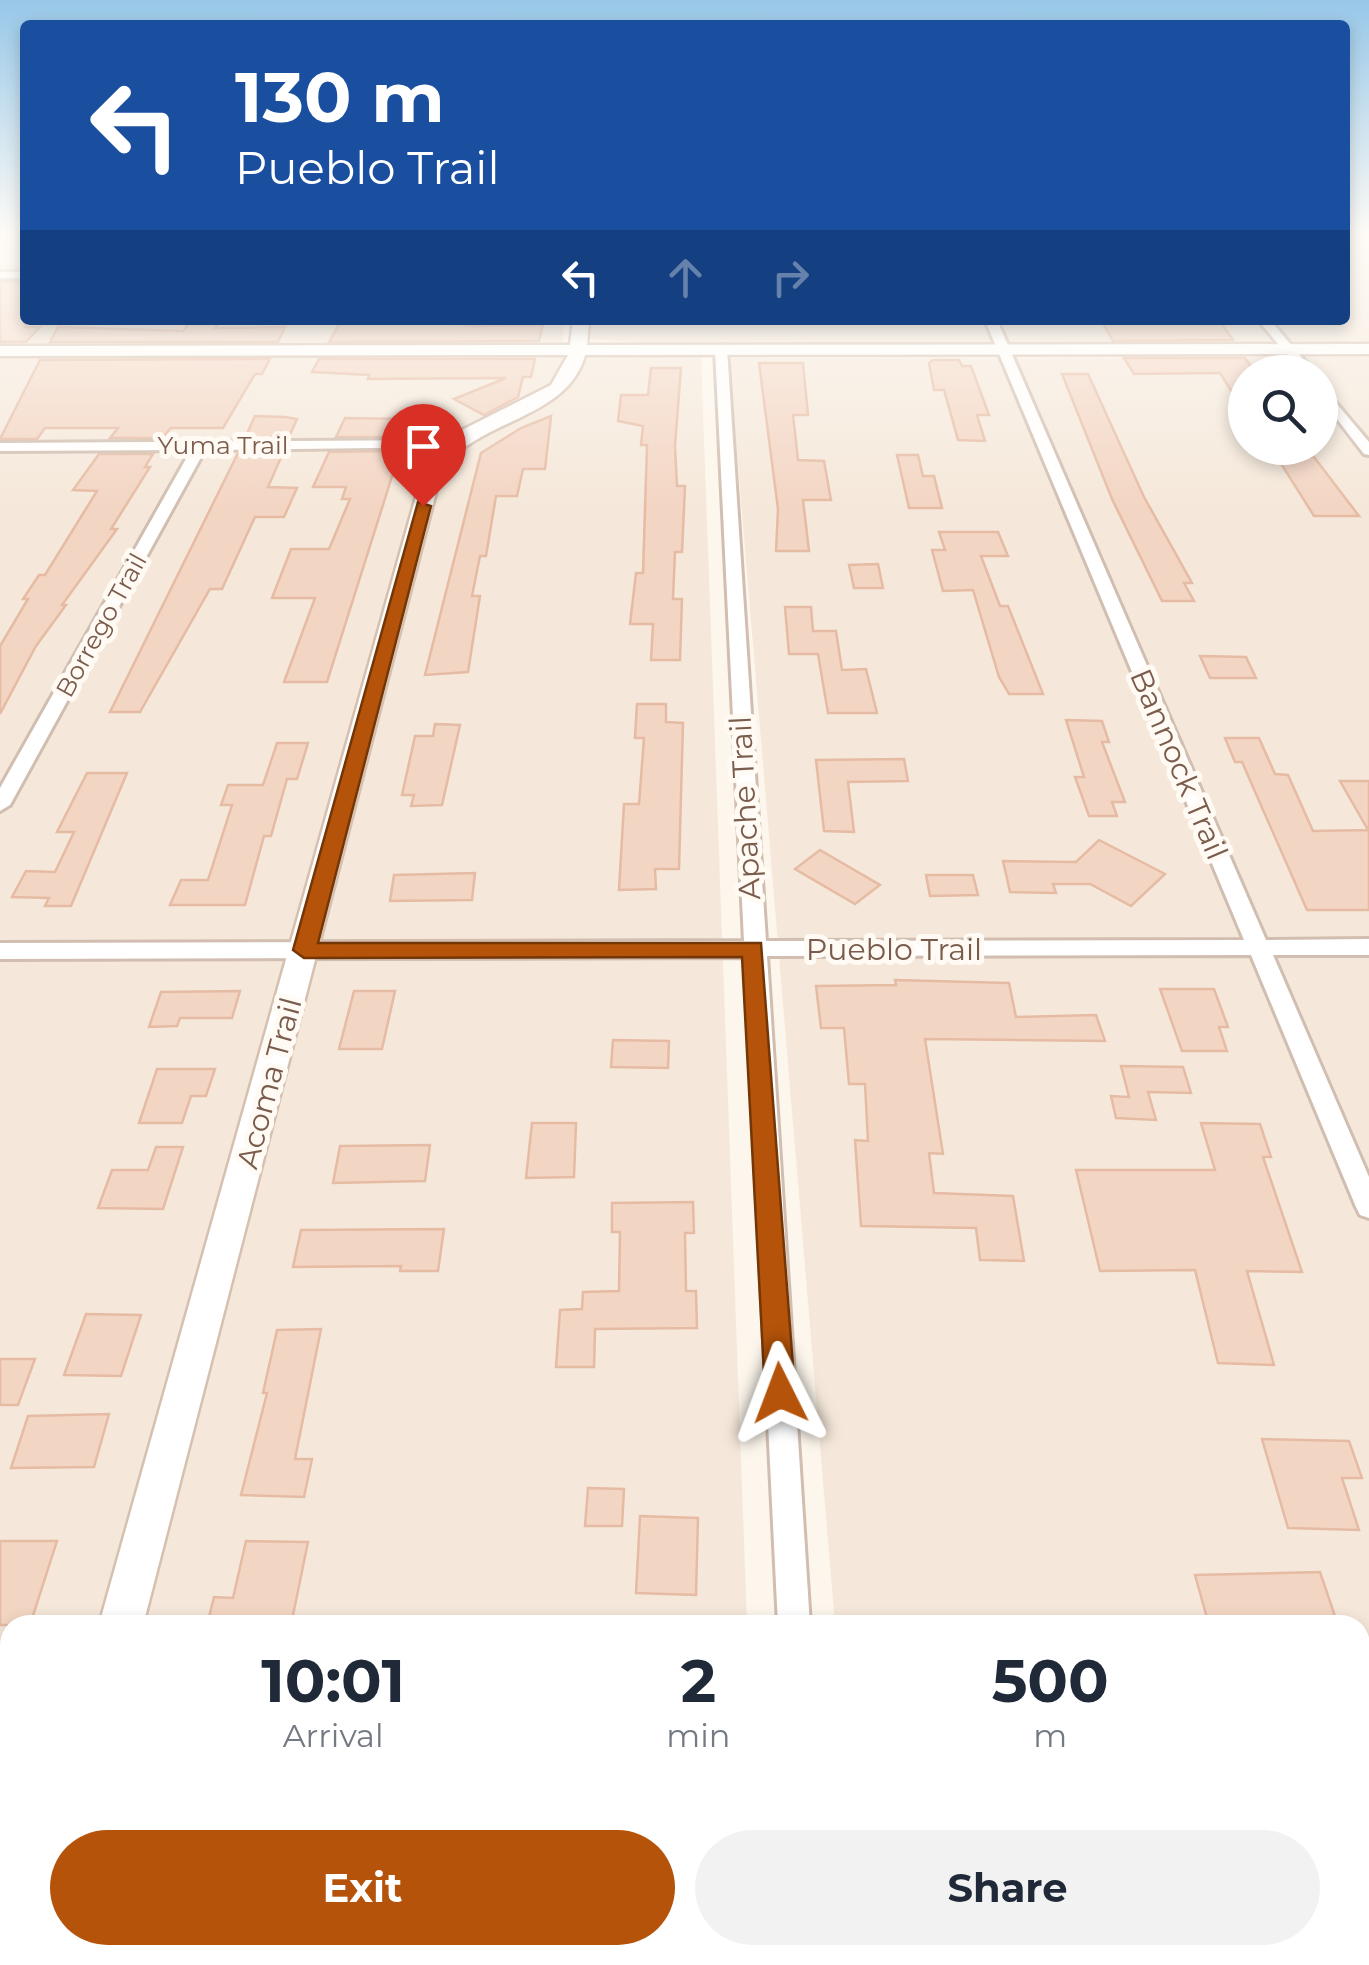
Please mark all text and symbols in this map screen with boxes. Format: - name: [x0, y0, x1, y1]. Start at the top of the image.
- text: 130 m: [235, 54, 445, 140]
- icon: left: [70, 60, 200, 190]
- text: Pueblo Trail: [235, 140, 500, 195]
- icon: left: [553, 250, 608, 305]
- icon: ahead: [658, 250, 713, 305]
- icon: right: [763, 250, 818, 305]
- map controls: [1228, 355, 1338, 465]
- button: search: [1228, 355, 1338, 465]
- pin: [381, 404, 466, 507]
- icon: arrive: [396, 419, 451, 474]
- street label: Yuma Trail: [158, 430, 288, 460]
- street label: Borrego Trail: [49, 548, 153, 702]
- street label: Bannock Trail: [1122, 663, 1236, 865]
- street label: Apache Trail: [722, 715, 768, 901]
- street label: Pueblo Trail: [806, 931, 982, 968]
- street label: Acoma Trail: [228, 993, 310, 1173]
- position arrow: [728, 1341, 832, 1445]
- text: 10:01: [261, 1644, 405, 1717]
- text: 2: [681, 1644, 716, 1717]
- text: 500: [992, 1644, 1109, 1717]
- text: Arrival: [283, 1716, 384, 1755]
- text: min: [666, 1716, 731, 1755]
- text: m: [1033, 1716, 1067, 1755]
- button: Exit: [50, 1830, 675, 1945]
- button: Share: [695, 1830, 1320, 1945]

